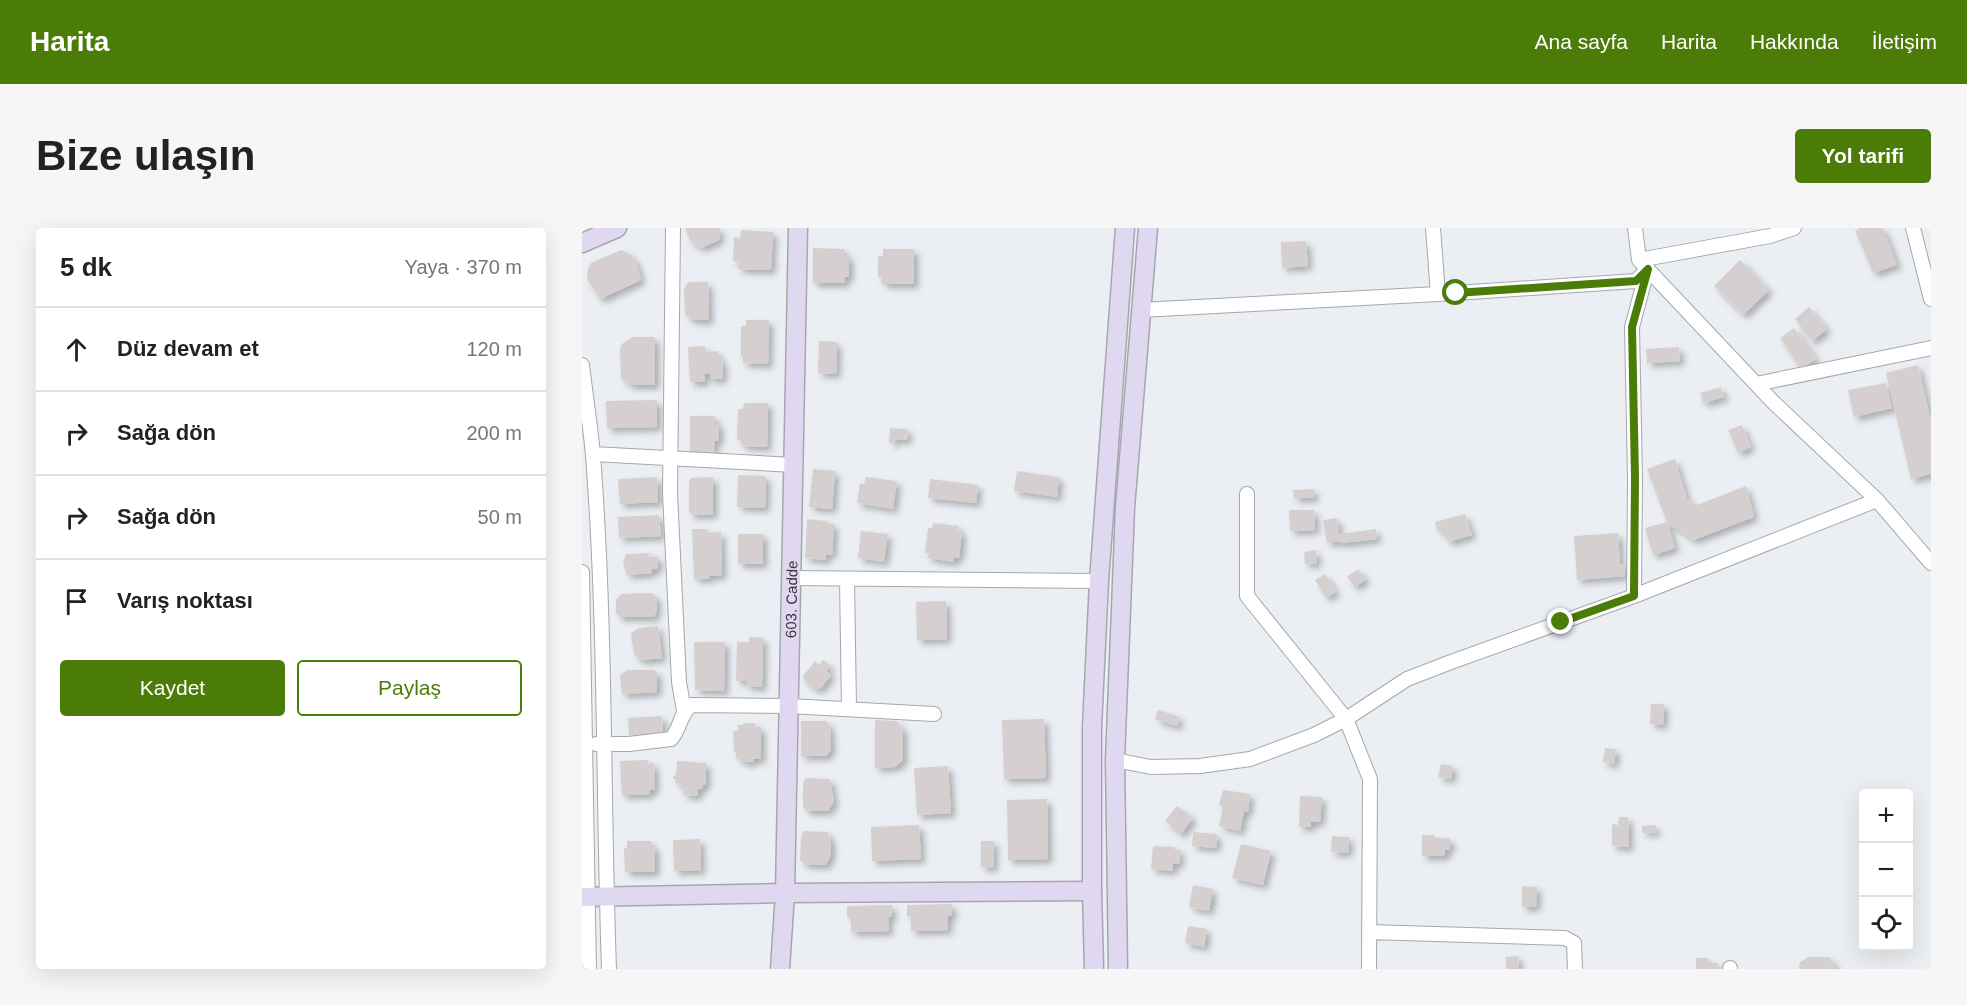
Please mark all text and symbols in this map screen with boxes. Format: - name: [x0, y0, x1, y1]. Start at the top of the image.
- text: Harita: [30, 26, 109, 57]
- text: Ana sayfa: [1535, 30, 1628, 53]
- text: Harita: [1661, 30, 1717, 53]
- text: Hakkında: [1750, 30, 1839, 53]
- text: İletişim: [1872, 30, 1937, 53]
- button: Yol tarifi: [1795, 129, 1931, 183]
- text: Bize ulaşın: [36, 132, 255, 179]
- text: 5 dk: [60, 252, 112, 282]
- text: Yaya · 370 m: [405, 256, 522, 278]
- route start: [1442, 279, 1468, 305]
- icon: ahead: [60, 333, 93, 366]
- text: Düz devam et: [117, 336, 259, 361]
- text: 120 m: [466, 338, 522, 360]
- icon: right: [60, 417, 93, 450]
- text: Sağa dön: [117, 420, 216, 445]
- text: 200 m: [466, 422, 522, 444]
- icon: right: [60, 501, 93, 534]
- text: Sağa dön: [117, 504, 216, 529]
- text: 50 m: [478, 506, 522, 528]
- street label: 603. Cadde: [781, 560, 800, 638]
- icon: arrive: [60, 585, 93, 618]
- text: Varış noktası: [117, 588, 253, 613]
- route end: [1547, 608, 1573, 634]
- button: Kaydet: [60, 660, 285, 716]
- button: Paylaş: [297, 660, 522, 716]
- map controls: [1859, 789, 1913, 951]
- button: +: [1859, 789, 1913, 843]
- button: −: [1859, 843, 1913, 897]
- button: locate: [1859, 897, 1913, 951]

